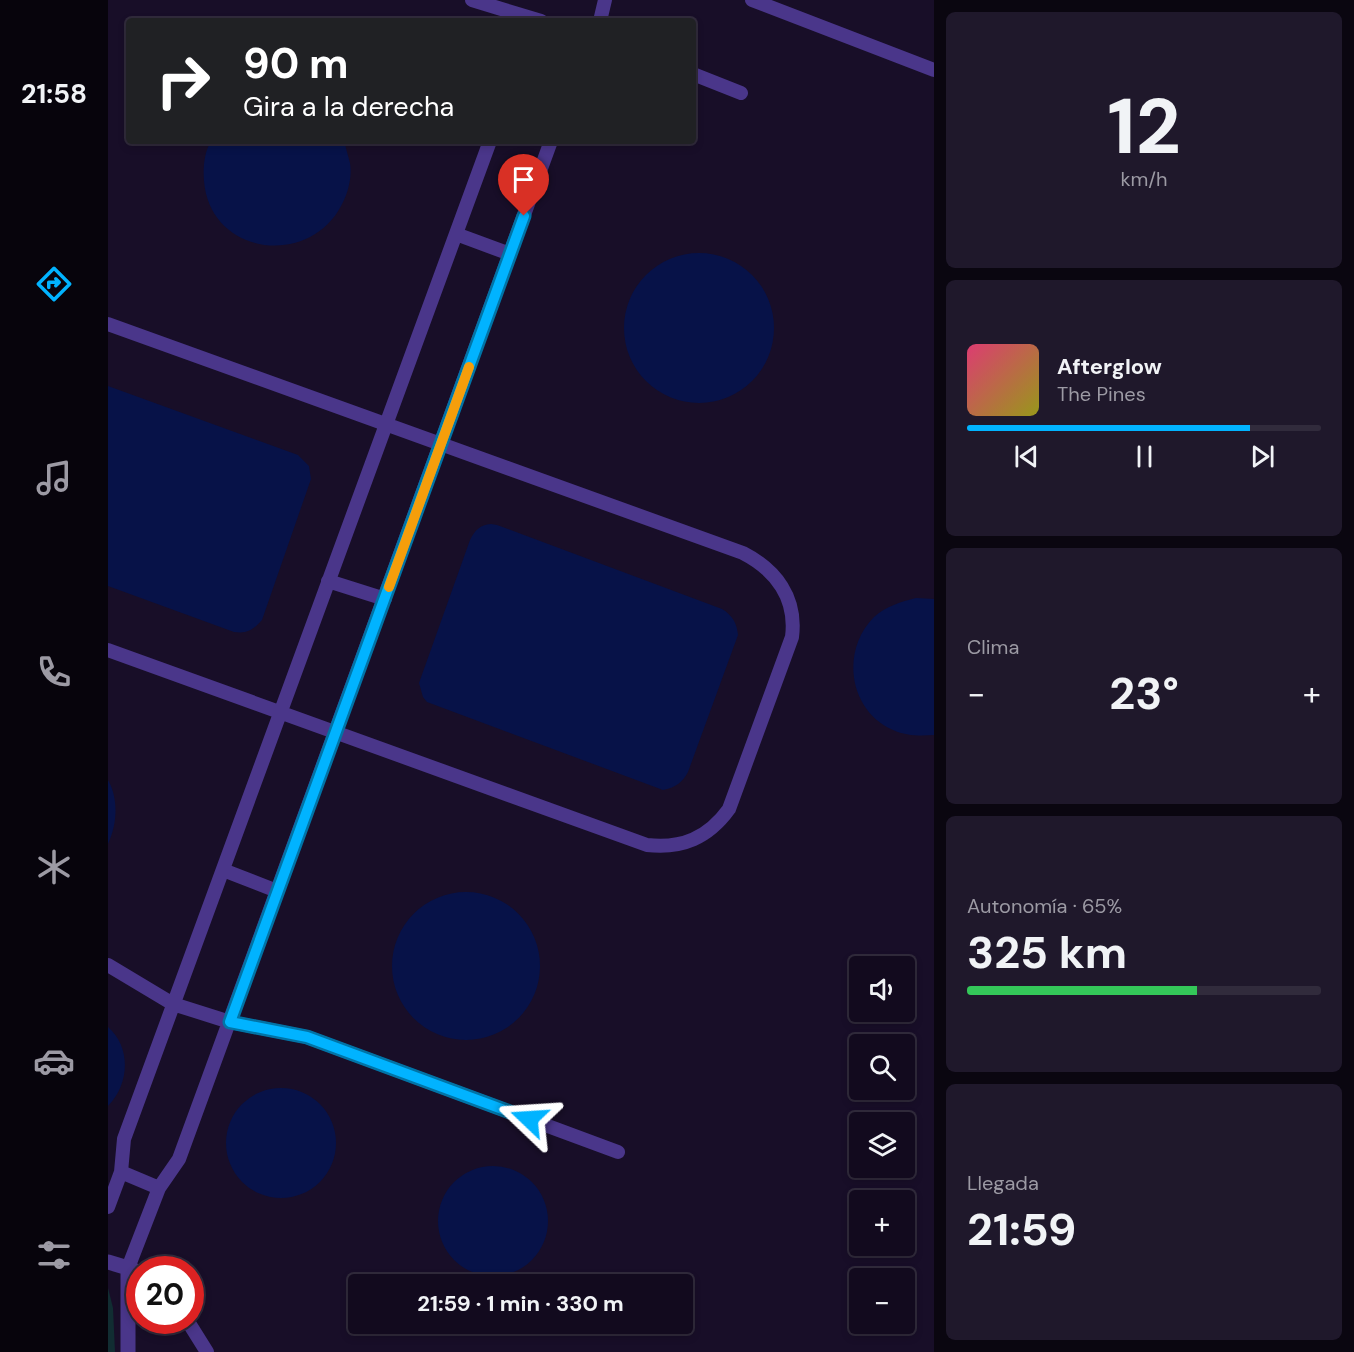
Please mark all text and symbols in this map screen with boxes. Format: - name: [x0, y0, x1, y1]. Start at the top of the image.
- text: 90 m: [243, 36, 349, 91]
- icon: right: [144, 42, 222, 120]
- text: 21:58: [21, 76, 87, 111]
- text: 12: [1107, 76, 1181, 177]
- text: Gira a la derecha: [243, 89, 454, 124]
- pin: [498, 154, 549, 216]
- icon: arrive: [507, 163, 540, 196]
- text: km/h: [1120, 166, 1168, 192]
- icon: directions: [33, 263, 75, 305]
- text: Afterglow: [1057, 352, 1162, 381]
- text: The Pines: [1057, 381, 1146, 407]
- icon: previous: [1010, 440, 1043, 473]
- icon: pause: [1128, 440, 1161, 473]
- icon: next: [1246, 440, 1279, 473]
- icon: music: [33, 457, 75, 499]
- text: Clima: [967, 634, 1019, 660]
- icon: phone: [33, 651, 75, 693]
- text: 23°: [1109, 664, 1179, 723]
- text: −: [967, 672, 985, 715]
- text: +: [1303, 672, 1321, 715]
- icon: climate: [33, 846, 75, 888]
- text: Autonomía · 65%: [967, 893, 1122, 919]
- text: 325 km: [967, 923, 1127, 982]
- map controls: [849, 956, 915, 1334]
- button: sound: [849, 956, 915, 1022]
- button: search: [849, 1034, 915, 1100]
- icon: car: [33, 1040, 75, 1082]
- position arrow: [497, 1087, 561, 1151]
- button: layers: [849, 1112, 915, 1178]
- text: Llegada: [967, 1170, 1039, 1196]
- button: +: [849, 1190, 915, 1256]
- text: 21:59: [967, 1200, 1076, 1259]
- icon: filters: [33, 1234, 75, 1276]
- speed limit sign: 20: [126, 1256, 204, 1334]
- button: −: [849, 1268, 915, 1334]
- text: 21:59 · 1 min · 330 m: [417, 1289, 624, 1318]

